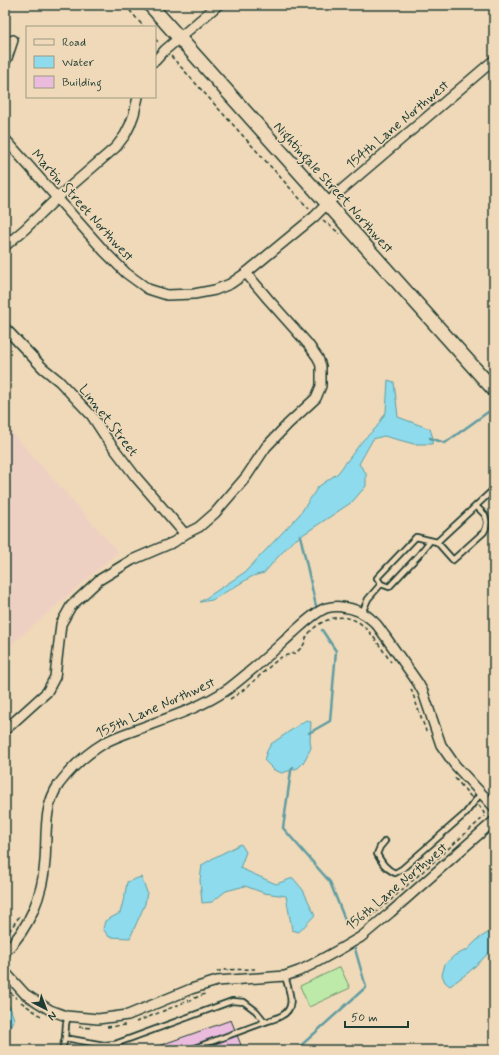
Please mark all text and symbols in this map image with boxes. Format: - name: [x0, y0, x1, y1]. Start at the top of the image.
- legend: [26, 26, 156, 98]
- text: Road: [62, 35, 86, 51]
- text: Water: [62, 55, 94, 71]
- text: Building: [62, 75, 102, 92]
- street label: 154th Lane Northwest: [342, 76, 453, 173]
- street label: Nightingale Street Northwest: [268, 118, 397, 259]
- street label: Martin Street Northwest: [27, 146, 138, 266]
- street label: Linnet Street: [75, 381, 142, 460]
- street label: 155th Lane Northwest: [93, 673, 218, 742]
- street label: 156th Lane Northwest: [342, 839, 452, 935]
- north arrow: [26, 989, 66, 1029]
- scale bar: [345, 1003, 408, 1029]
- text: N: [45, 1008, 59, 1023]
- text: 50 m: [351, 1010, 378, 1026]

